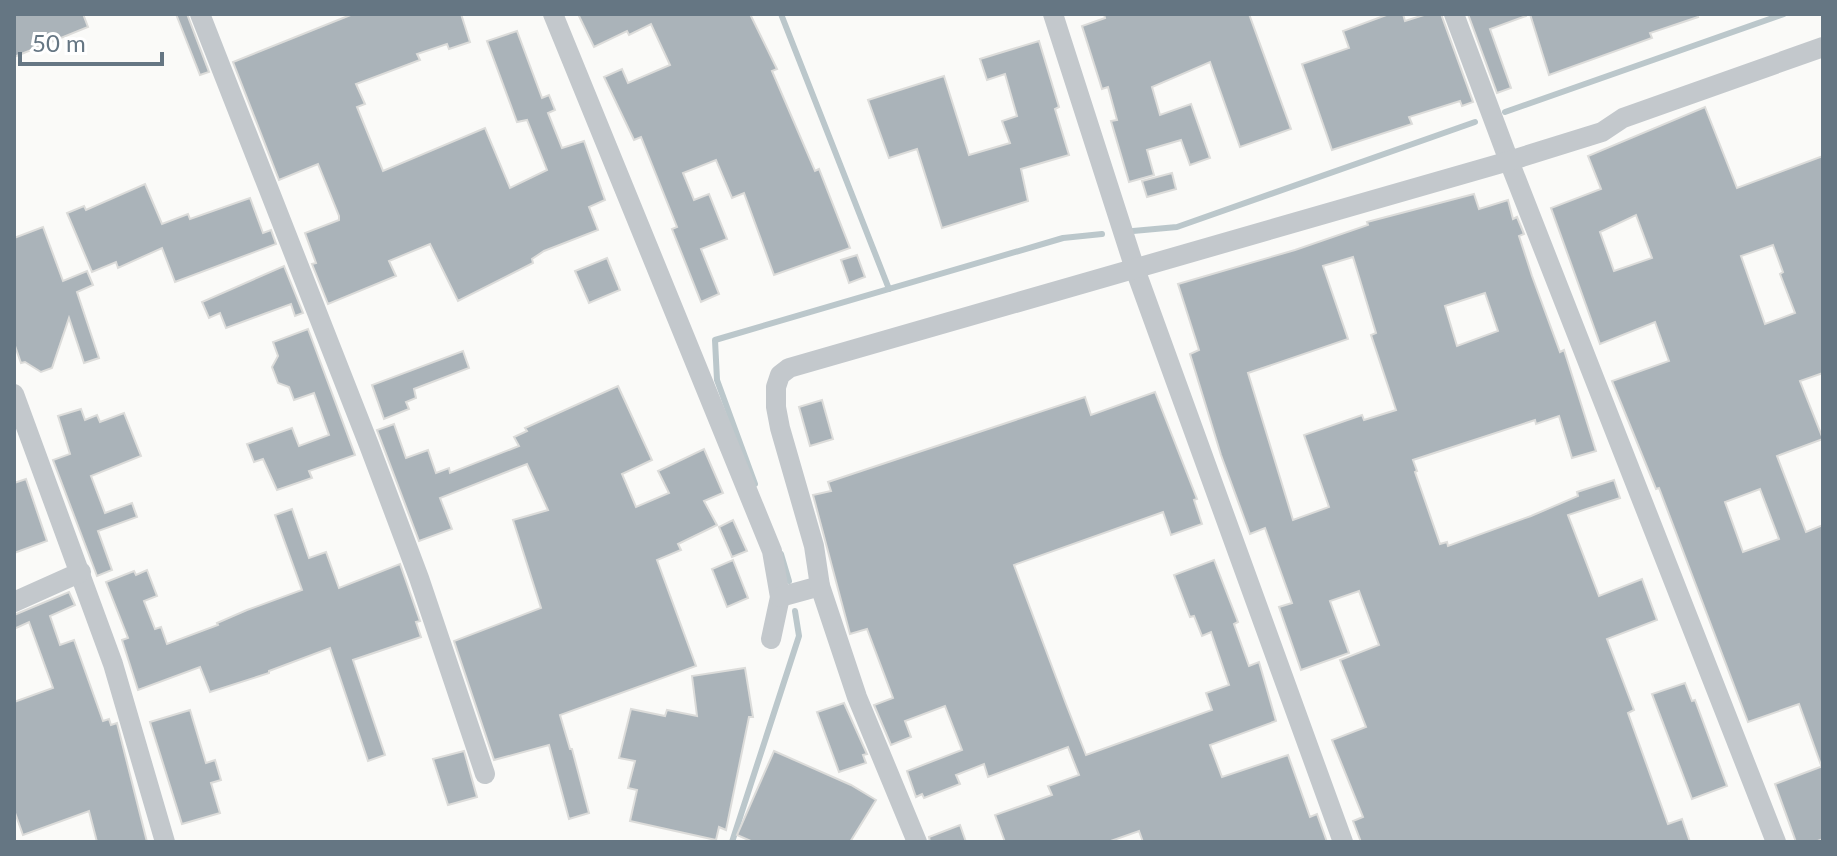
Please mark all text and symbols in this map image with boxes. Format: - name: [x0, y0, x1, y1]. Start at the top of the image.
- scale bar: [20, 16, 162, 66]
- text: 50 m: [32, 28, 86, 57]

